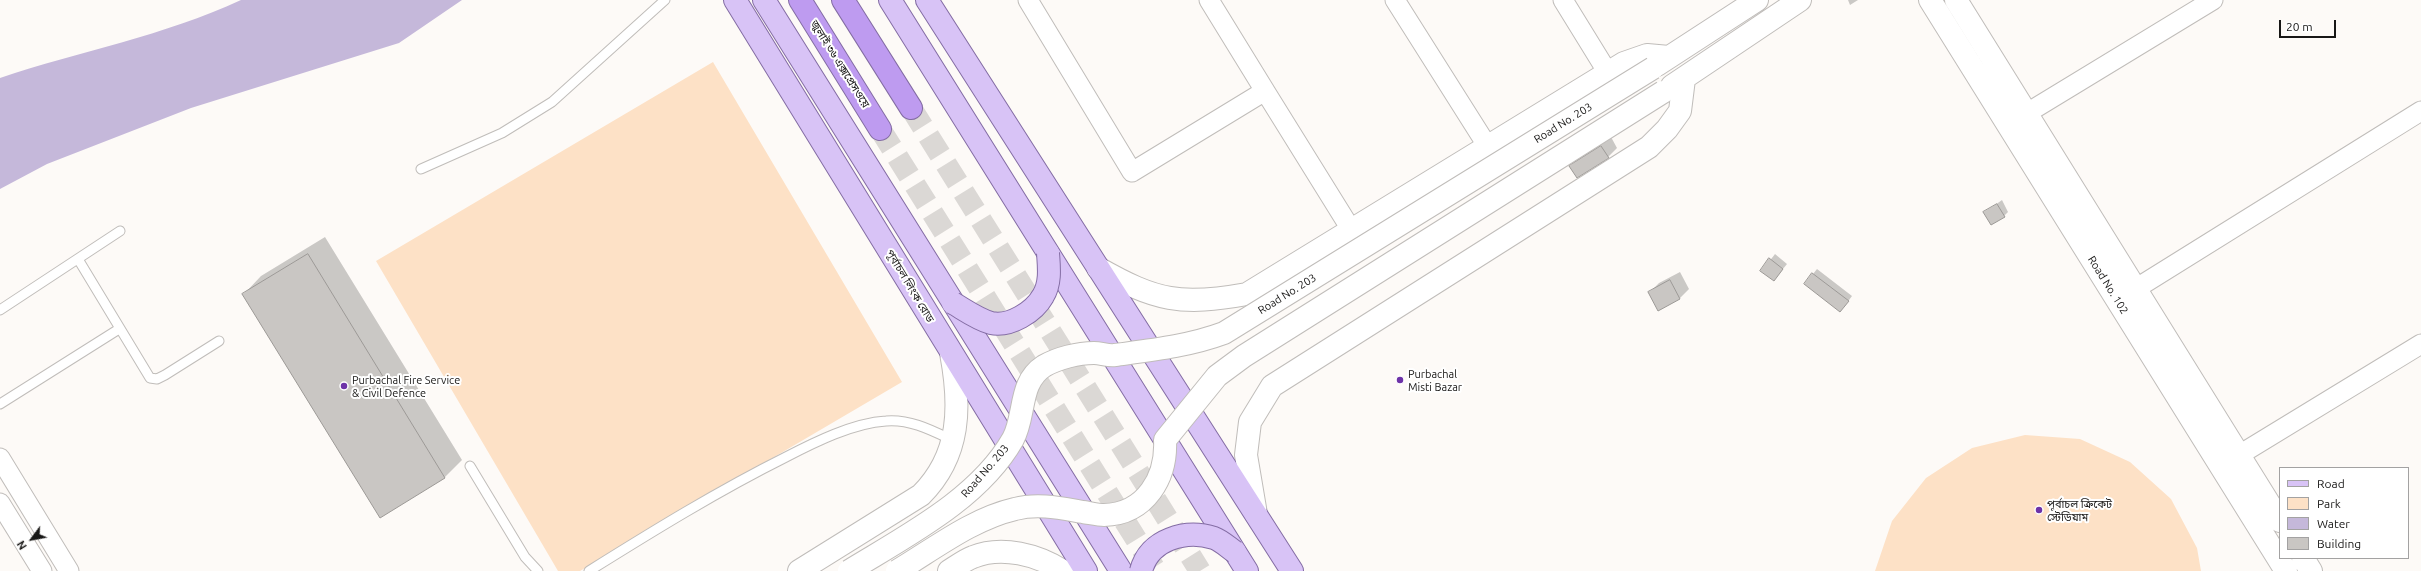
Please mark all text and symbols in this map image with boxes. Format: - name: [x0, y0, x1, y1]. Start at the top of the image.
- scale bar: [2281, 12, 2338, 38]
- street label: জুলাই ৩৬ এক্সপ্রেসওয়ে: [808, 18, 872, 110]
- text: 20 m: [2286, 20, 2313, 33]
- street label: Road No. 203: [1532, 100, 1594, 146]
- street label: পূর্বাচল লিংক রোড: [883, 247, 937, 325]
- street label: Road No. 102: [2085, 254, 2131, 316]
- street label: Road No. 203: [1256, 271, 1318, 317]
- place label: Purbachal Misti Bazar: [1408, 367, 1462, 393]
- place label: Purbachal Fire Service & Civil Defence: [352, 373, 460, 399]
- marker: Purbachal Misti Bazar: [1395, 375, 1405, 385]
- marker: Purbachal Fire Service & Civil Defence: [339, 381, 349, 391]
- street label: Road No. 203: [958, 442, 1012, 500]
- legend: [2279, 467, 2409, 559]
- text: Road: [2317, 477, 2345, 490]
- place label: পূর্বাচল ক্রিকেট স্টেডিয়াম: [2047, 497, 2112, 523]
- text: Park: [2317, 497, 2341, 510]
- marker: পূর্বাচল ক্রিকেট স্টেডিয়াম: [2034, 505, 2044, 515]
- text: Water: [2317, 517, 2350, 530]
- north arrow: [12, 519, 52, 559]
- text: Building: [2317, 537, 2361, 550]
- text: N: [15, 539, 29, 552]

